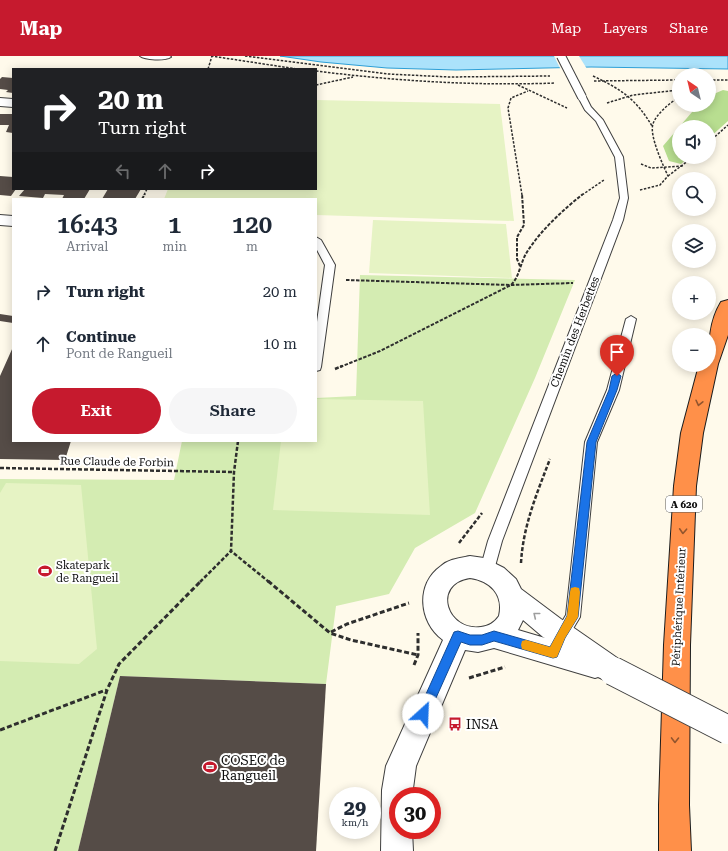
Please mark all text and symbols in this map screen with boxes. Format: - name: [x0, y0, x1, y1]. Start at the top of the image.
- text: Map: [20, 17, 62, 40]
- text: Map: [551, 20, 581, 36]
- text: Layers: [603, 20, 647, 36]
- text: Share: [669, 20, 708, 36]
- north arrow: [672, 68, 716, 112]
- map controls: [672, 68, 716, 372]
- text: 20 m: [98, 83, 163, 116]
- icon: right: [32, 84, 84, 136]
- text: Turn right: [98, 117, 186, 138]
- button: sound: [672, 120, 716, 164]
- icon: left: [112, 160, 134, 182]
- icon: ahead: [154, 160, 176, 182]
- icon: right: [196, 160, 218, 182]
- button: search: [672, 172, 716, 216]
- text: 16:43: [57, 211, 118, 239]
- text: 1: [168, 211, 181, 239]
- text: 120: [232, 211, 272, 239]
- button: layers: [672, 224, 716, 268]
- text: Arrival: [66, 239, 108, 254]
- text: min: [163, 239, 187, 254]
- text: m: [246, 239, 258, 254]
- street label: Chemin des Herbettes: [548, 275, 602, 389]
- button: +: [672, 276, 716, 320]
- icon: right: [32, 281, 54, 303]
- text: Turn right: [66, 283, 145, 301]
- text: 20 m: [263, 283, 297, 301]
- text: Continue: [66, 328, 136, 346]
- button: −: [672, 328, 716, 372]
- icon: ahead: [32, 333, 54, 355]
- text: 10 m: [263, 335, 297, 353]
- pin: [600, 335, 634, 376]
- icon: arrive: [606, 341, 628, 363]
- text: Pont de Rangueil: [66, 346, 172, 361]
- button: Exit: [32, 388, 161, 434]
- button: Share: [169, 388, 297, 434]
- one-way arrow: [695, 400, 703, 406]
- street label: Rue Claude de Forbin: [60, 455, 174, 469]
- road number: A 620: [666, 496, 702, 512]
- one-way arrow: [679, 528, 687, 534]
- street label: Périphérique Intérieur: [669, 547, 689, 667]
- place label: Skatepark de Rangueil: [56, 559, 119, 585]
- sports icon: Skatepark de Rangueil: [37, 563, 53, 579]
- one-way arrow: [534, 613, 541, 620]
- position arrow: [402, 693, 444, 735]
- bus stop icon: INSA: [447, 716, 463, 732]
- place label: INSA: [466, 717, 498, 732]
- one-way arrow: [671, 737, 679, 743]
- place label: COSEC de Rangueil: [221, 753, 285, 783]
- sports icon: COSEC de Rangueil: [202, 759, 218, 775]
- speed limit sign: 30: [389, 787, 441, 839]
- text: 29: [344, 796, 366, 820]
- text: km/h: [342, 817, 368, 828]

